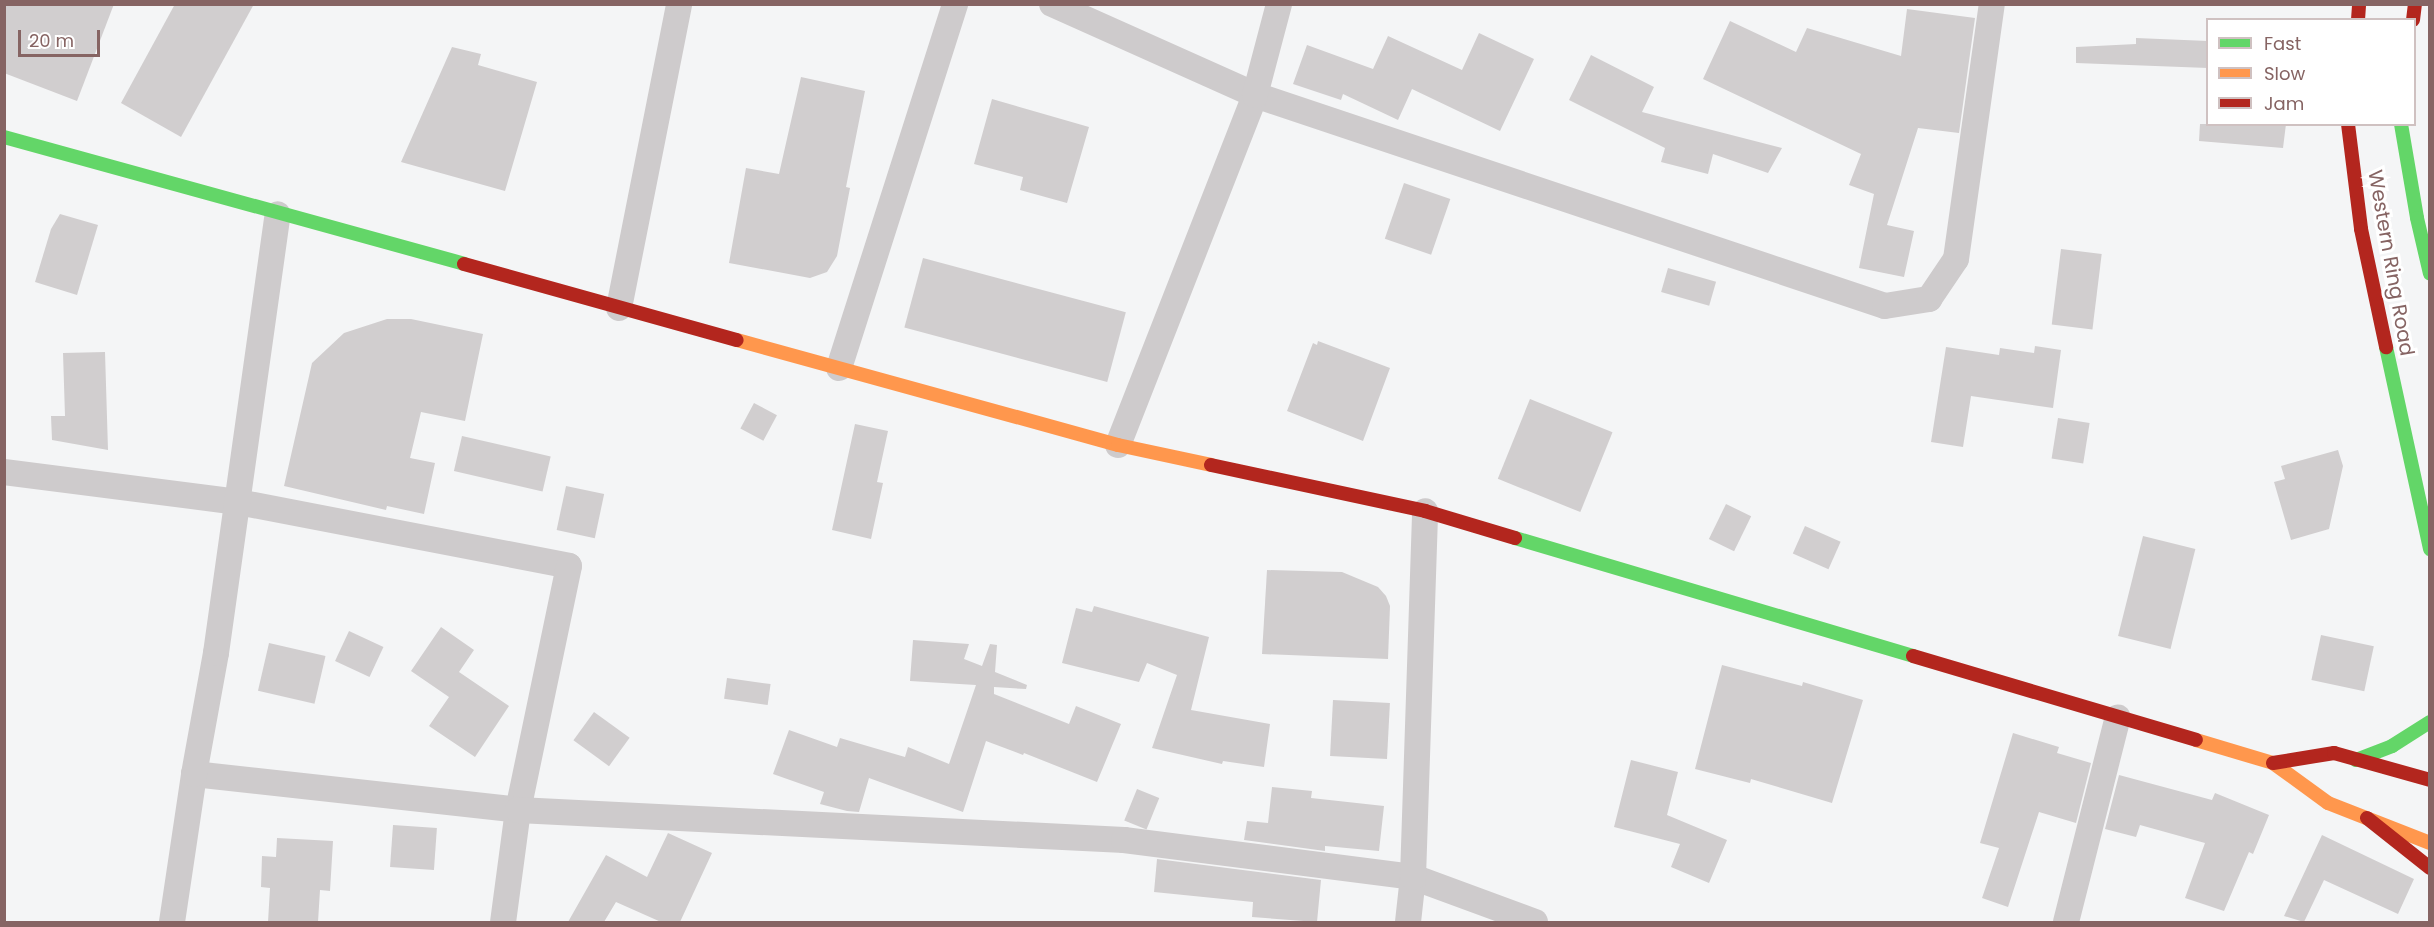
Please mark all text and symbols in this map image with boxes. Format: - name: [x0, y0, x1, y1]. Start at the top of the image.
- scale bar: [21, 18, 104, 56]
- legend: [2206, 18, 2416, 126]
- text: 20 m: [29, 28, 74, 53]
- text: Fast: [2264, 31, 2301, 56]
- text: Slow: [2264, 61, 2305, 86]
- text: Jam: [2264, 91, 2304, 116]
- street label: Western Ring Road: [2363, 168, 2419, 358]

